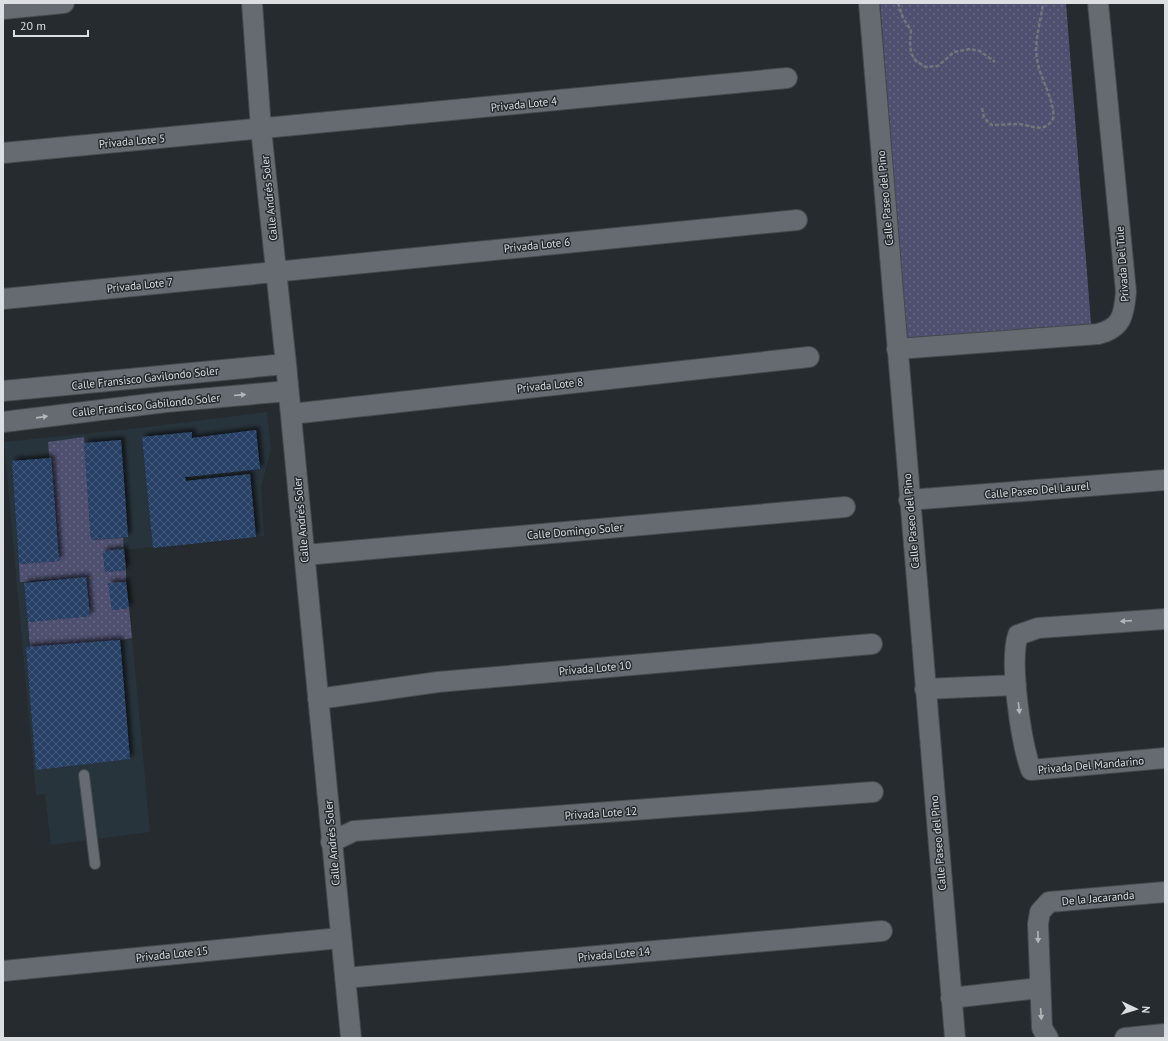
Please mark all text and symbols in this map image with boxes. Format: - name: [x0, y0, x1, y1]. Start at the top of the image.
- scale bar: [14, 12, 88, 38]
- text: 20 m: [20, 18, 46, 33]
- street label: Privada Lote 4: [490, 94, 558, 114]
- street label: Privada Lote 5: [98, 131, 166, 151]
- street label: Calle Paseo del Pino: [874, 150, 896, 246]
- street label: Calle Andrés Soler: [258, 154, 280, 241]
- street label: Privada Del Tule: [1112, 225, 1132, 302]
- street label: Privada Lote 6: [503, 235, 571, 255]
- street label: Privada Lote 7: [106, 275, 174, 295]
- street label: Calle Fransisco Gavilondo Soler: [71, 363, 219, 393]
- street label: Privada Lote 8: [516, 375, 584, 395]
- street label: Calle Francisco Gabilondo Soler: [71, 390, 221, 420]
- one-way arrow: [234, 392, 246, 399]
- one-way arrow: [36, 414, 48, 420]
- street label: Calle Paseo del Pino: [900, 473, 922, 569]
- street label: Calle Andrés Soler: [290, 476, 312, 563]
- street label: Calle Paseo Del Laurel: [984, 478, 1091, 502]
- street label: Calle Domingo Soler: [526, 520, 624, 542]
- one-way arrow: [1120, 618, 1132, 625]
- street label: Privada Lote 10: [558, 658, 632, 678]
- one-way arrow: [1016, 702, 1022, 714]
- street label: Privada Del Mandarino: [1037, 753, 1145, 777]
- street label: Calle Paseo del Pino: [927, 795, 949, 891]
- street label: Calle Andrés Soler: [321, 799, 343, 886]
- street label: Privada Lote 12: [564, 803, 638, 823]
- street label: De la Jacaranda: [1061, 888, 1135, 908]
- one-way arrow: [1035, 931, 1041, 944]
- street label: Privada Lote 15: [135, 943, 209, 965]
- street label: Privada Lote 14: [577, 944, 651, 964]
- north arrow: [1116, 989, 1156, 1029]
- text: N: [1139, 1006, 1153, 1014]
- one-way arrow: [1038, 1008, 1045, 1020]

